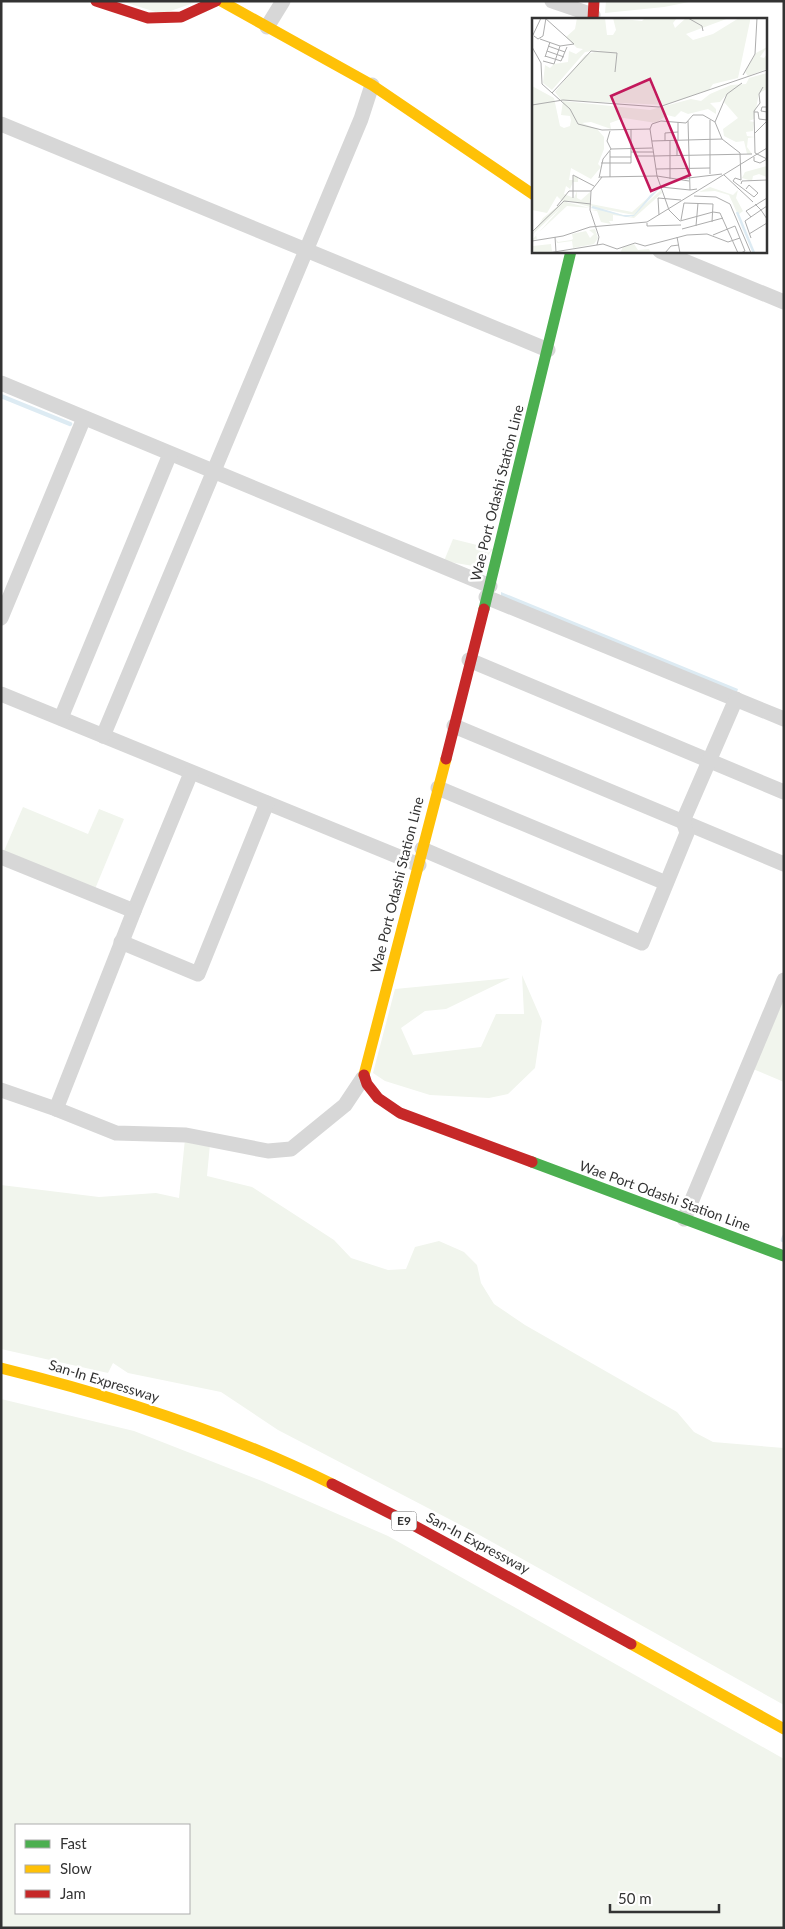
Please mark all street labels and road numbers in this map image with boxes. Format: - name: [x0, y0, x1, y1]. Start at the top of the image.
- street label: Wae Port Odashi Station Line: [466, 403, 527, 583]
- street label: Wae Port Odashi Station Line: [366, 795, 427, 975]
- street label: Wae Port Odashi Station Line: [577, 1157, 753, 1234]
- street label: San-In Expressway: [47, 1356, 162, 1406]
- street label: San-In Expressway: [424, 1508, 534, 1577]
- road number: E9: [392, 1512, 416, 1530]

